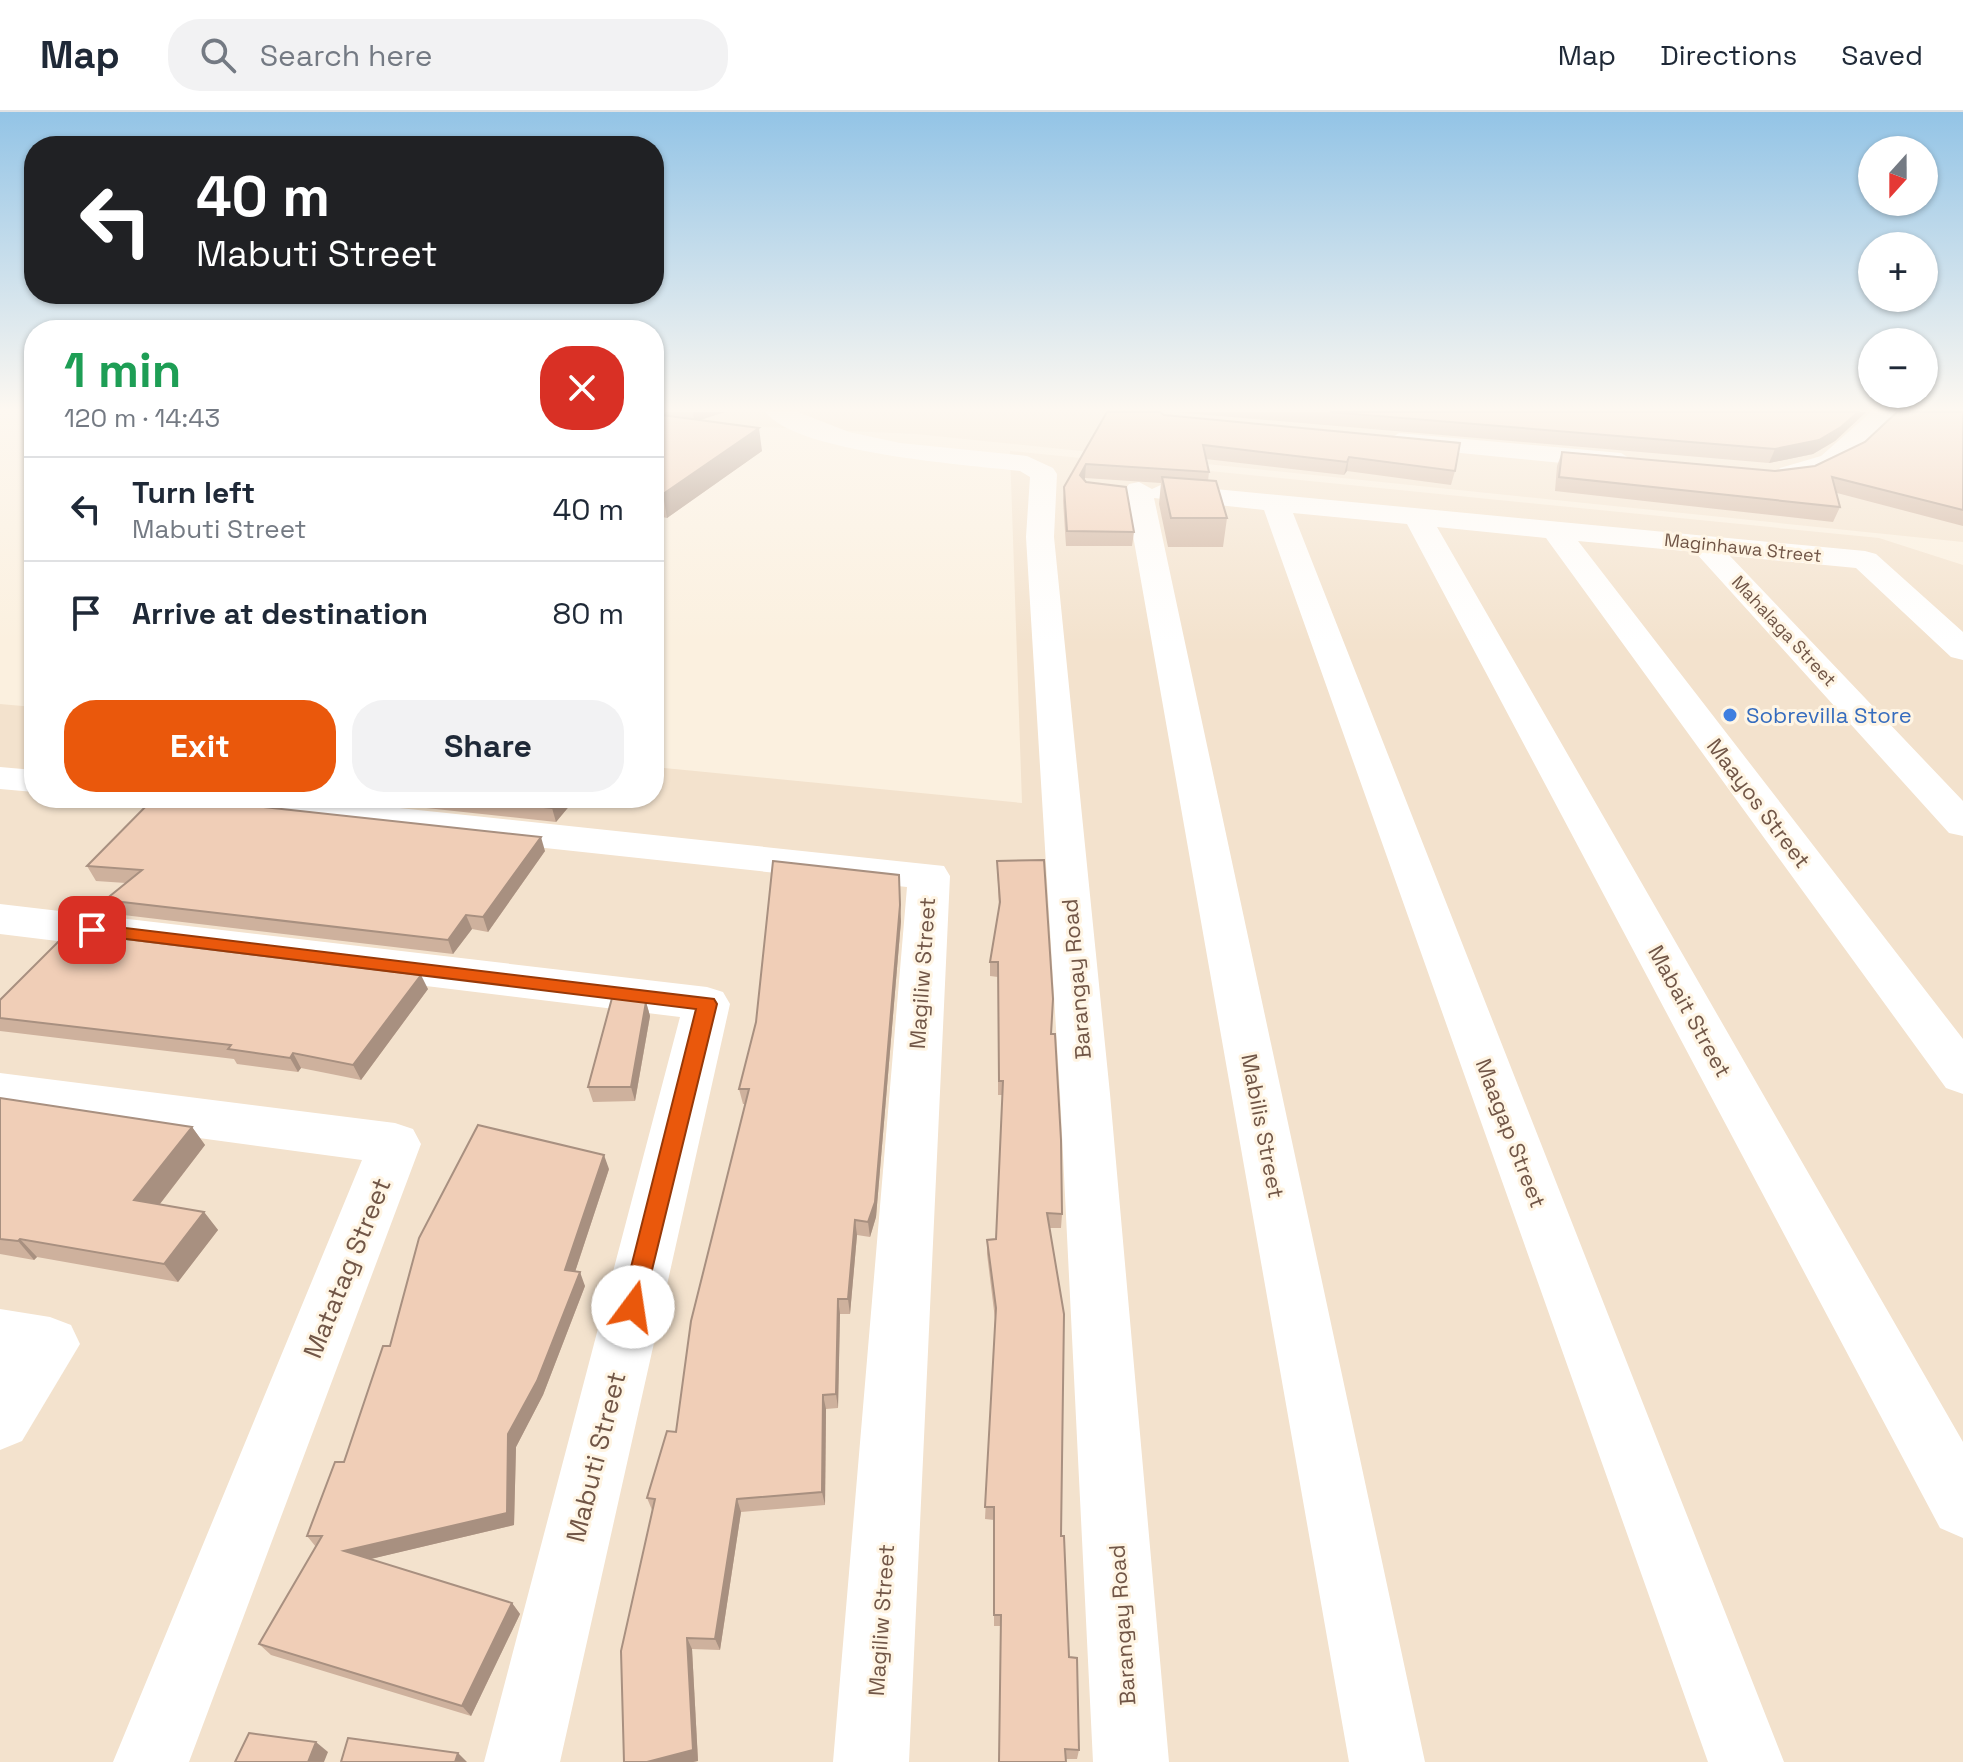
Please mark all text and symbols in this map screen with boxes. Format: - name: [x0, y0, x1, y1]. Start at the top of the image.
- search box: [168, 19, 728, 91]
- text: Map: [40, 31, 120, 79]
- icon: search: [196, 33, 240, 77]
- text: Search here: [260, 36, 433, 75]
- text: Map: [1558, 37, 1616, 73]
- text: Directions: [1660, 37, 1797, 73]
- text: Saved: [1841, 37, 1923, 73]
- north arrow: [1858, 136, 1938, 216]
- map controls: [1858, 136, 1938, 408]
- text: 40 m: [196, 161, 330, 232]
- icon: left: [64, 168, 168, 272]
- text: Mabuti Street: [196, 231, 438, 277]
- button: +: [1858, 232, 1938, 312]
- button: −: [1858, 328, 1938, 408]
- text: 1 min: [64, 340, 181, 401]
- button: close: [540, 346, 624, 430]
- text: 120 m · 14:43: [64, 401, 220, 435]
- text: Turn left: [132, 473, 255, 512]
- icon: left: [64, 487, 108, 531]
- text: 40 m: [553, 490, 624, 529]
- text: Mabuti Street: [132, 512, 307, 546]
- street label: Maginhawa Street: [1663, 528, 1823, 567]
- street label: Mahalaga Street: [1727, 570, 1842, 691]
- icon: arrive: [64, 591, 108, 635]
- text: Arrive at destination: [132, 594, 428, 633]
- text: 80 m: [553, 594, 624, 633]
- button: Exit: [64, 700, 336, 792]
- button: Share: [352, 700, 624, 792]
- place label: Sobrevilla Store: [1746, 701, 1912, 729]
- marker: Sobrevilla Store: [1721, 706, 1739, 724]
- street label: Maayos Street: [1701, 732, 1817, 874]
- pin: [58, 896, 126, 964]
- street label: Magiliw Street: [903, 896, 941, 1050]
- street label: Barangay Road: [1055, 898, 1097, 1060]
- icon: arrive: [70, 908, 114, 952]
- street label: Mabait Street: [1642, 940, 1738, 1082]
- street label: Mabilis Street: [1235, 1051, 1291, 1201]
- street label: Maagap Street: [1470, 1054, 1552, 1212]
- street label: Matatag Street: [295, 1173, 399, 1363]
- position arrow: [591, 1265, 675, 1349]
- street label: Mabuti Street: [558, 1368, 634, 1546]
- street label: Magiliw Street: [862, 1543, 900, 1697]
- street label: Barangay Road: [1102, 1544, 1142, 1706]

